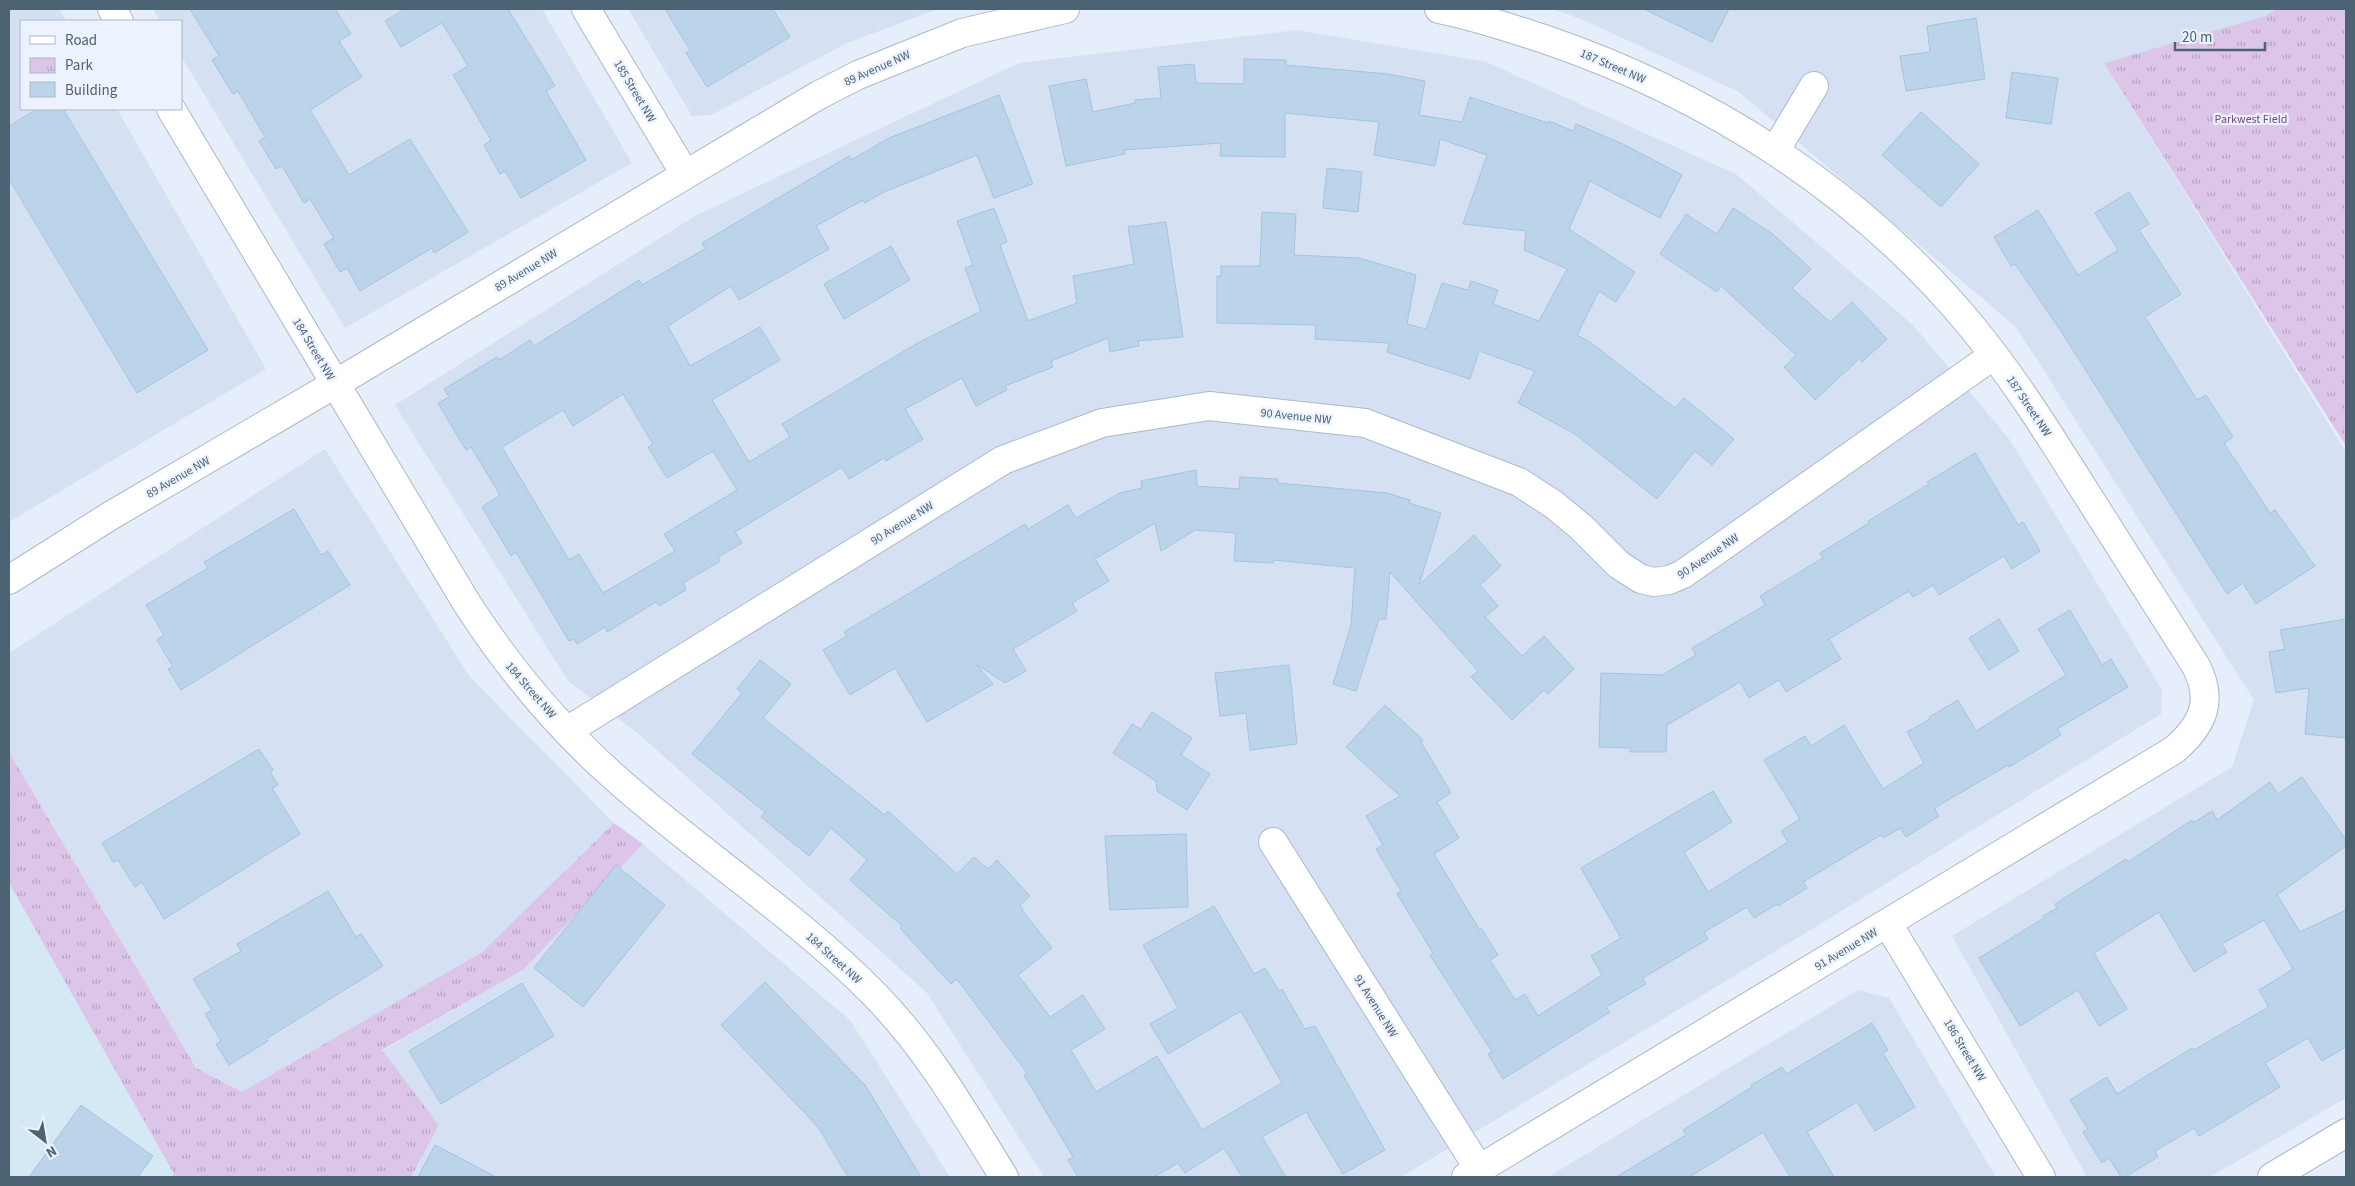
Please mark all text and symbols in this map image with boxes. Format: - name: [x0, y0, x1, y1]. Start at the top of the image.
- legend: [20, 20, 182, 110]
- scale bar: [2175, 20, 2265, 52]
- text: 20 m: [2182, 27, 2212, 48]
- text: Road: [65, 30, 97, 51]
- street label: 187 Street NW: [1577, 45, 1649, 88]
- street label: 89 Avenue NW: [841, 46, 914, 91]
- text: Park: [65, 55, 94, 76]
- street label: 185 Street NW: [609, 57, 660, 126]
- text: Building: [65, 80, 118, 101]
- park label: Parkwest Field: [2215, 111, 2287, 128]
- street label: 89 Avenue NW: [491, 245, 562, 296]
- street label: 184 Street NW: [288, 315, 339, 384]
- street label: 187 Street NW: [2002, 373, 2056, 440]
- street label: 90 Avenue NW: [1260, 404, 1333, 429]
- street label: 89 Avenue NW: [143, 452, 214, 503]
- street label: 90 Avenue NW: [868, 497, 937, 549]
- street label: 90 Avenue NW: [1674, 529, 1743, 583]
- street label: 184 Street NW: [501, 658, 560, 723]
- street label: 91 Avenue NW: [1811, 924, 1882, 975]
- street label: 184 Street NW: [802, 929, 866, 988]
- street label: 91 Avenue NW: [1350, 972, 1402, 1041]
- street label: 186 Street NW: [1939, 1016, 1990, 1085]
- north arrow: [20, 1116, 70, 1166]
- text: N: [42, 1140, 60, 1162]

